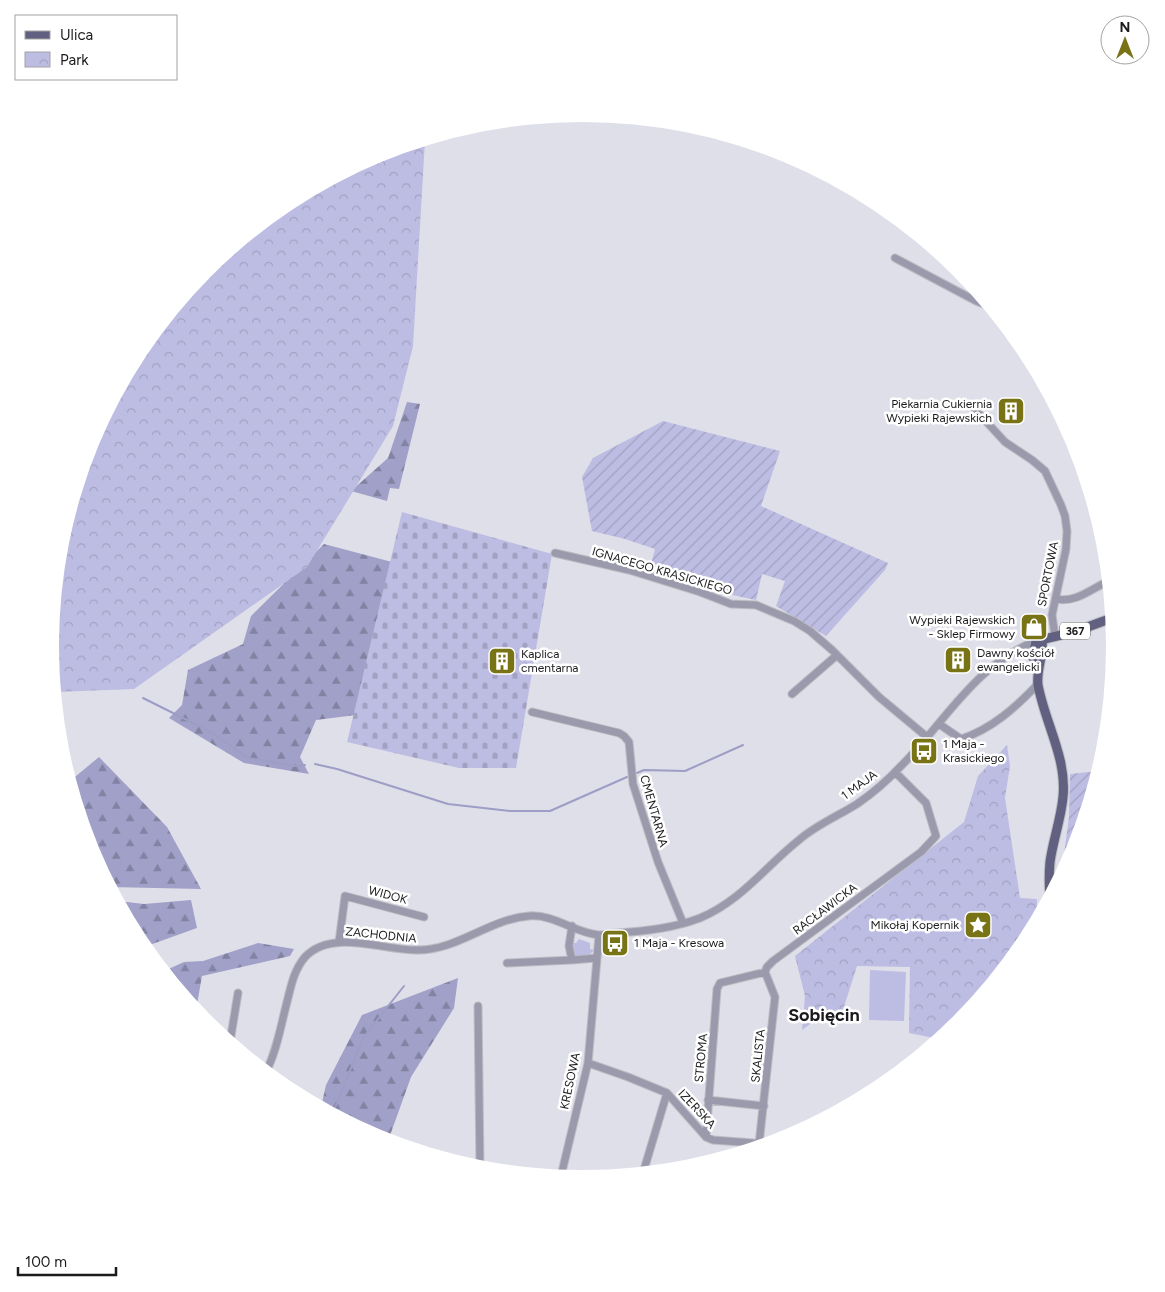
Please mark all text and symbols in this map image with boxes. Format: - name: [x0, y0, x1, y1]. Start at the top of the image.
- legend: [15, 15, 178, 80]
- north arrow: [1100, 15, 1150, 65]
- text: N: [1120, 19, 1130, 36]
- text: Ulica: [60, 26, 93, 44]
- text: Park: [60, 51, 89, 69]
- building icon: Piekarnia Cukiernia Wypieki Rajewskich: [996, 396, 1026, 426]
- place label: Piekarnia Cukiernia Wypieki Rajewskich: [886, 397, 992, 425]
- street label: SPORTOWA: [1035, 540, 1061, 608]
- street label: IGNACEGO KRASICKIEGO: [590, 544, 734, 598]
- shop icon: Wypieki Rajewskich - Sklep Firmowy: [1019, 612, 1049, 642]
- place label: Wypieki Rajewskich - Sklep Firmowy: [909, 613, 1016, 641]
- road number: 367: [1060, 622, 1090, 640]
- building icon: Dawny kościół ewangelicki: [943, 645, 973, 675]
- building icon: Kaplica cmentarna: [487, 646, 517, 676]
- place label: Dawny kościół ewangelicki: [977, 646, 1055, 674]
- place label: Kaplica cmentarna: [521, 647, 578, 675]
- bus stop icon: 1 Maja - Krasickiego: [909, 736, 939, 766]
- place label: 1 Maja - Krasickiego: [943, 737, 1005, 765]
- street label: 1 MAJA: [838, 767, 880, 803]
- street label: CMENTARNA: [637, 773, 671, 849]
- street label: RACŁAWICKA: [790, 880, 860, 938]
- street label: WIDOK: [367, 883, 410, 907]
- place icon: Mikołaj Kopernik: [963, 910, 993, 940]
- place label: Mikołaj Kopernik: [871, 918, 959, 932]
- street label: ZACHODNIA: [345, 924, 417, 946]
- bus stop icon: 1 Maja - Kresowa: [600, 928, 630, 958]
- place label: 1 Maja - Kresowa: [634, 936, 724, 950]
- district label: Sobięcin: [788, 1004, 860, 1026]
- street label: SKALISTA: [748, 1029, 768, 1083]
- street label: STROMA: [692, 1033, 710, 1083]
- street label: KRESOWA: [557, 1051, 583, 1111]
- street label: IZERSKA: [675, 1087, 719, 1131]
- scale bar: [18, 1244, 115, 1276]
- text: 100 m: [25, 1253, 67, 1271]

